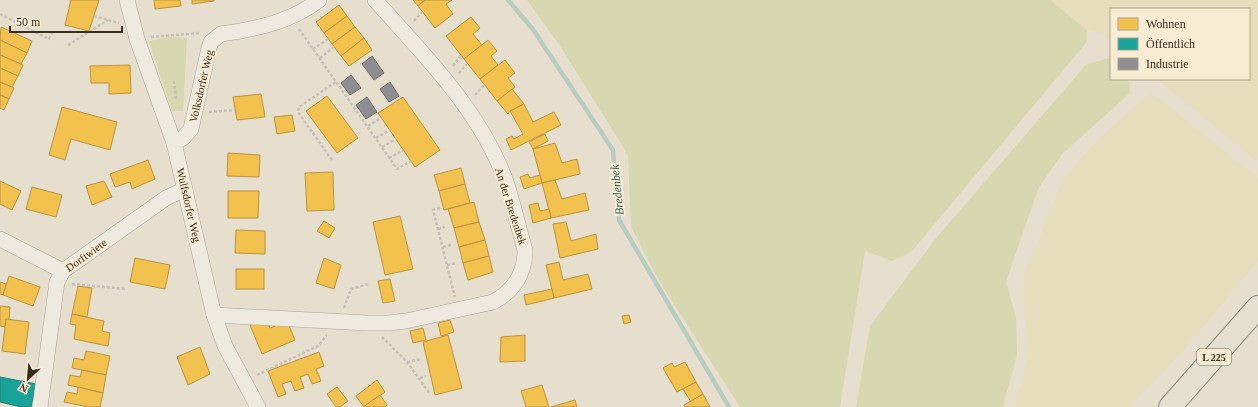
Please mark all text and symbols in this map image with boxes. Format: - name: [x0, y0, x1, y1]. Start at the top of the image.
- scale bar: [10, 8, 122, 34]
- legend: [1110, 8, 1250, 80]
- text: 50 m: [16, 15, 41, 29]
- text: Wohnen: [1146, 17, 1186, 31]
- text: Öffentlich: [1146, 37, 1195, 51]
- street label: Volksdorfer Weg: [187, 48, 215, 123]
- text: Industrie: [1146, 57, 1189, 71]
- water label: Bredenbek: [607, 163, 627, 216]
- street label: An der Bredenbek: [493, 166, 529, 247]
- street label: Wulfsdorfer Weg: [175, 167, 203, 244]
- street label: Dorftwiete: [63, 236, 109, 274]
- road number: L 225: [1197, 349, 1231, 365]
- north arrow: [8, 359, 48, 399]
- text: N: [17, 381, 30, 395]

